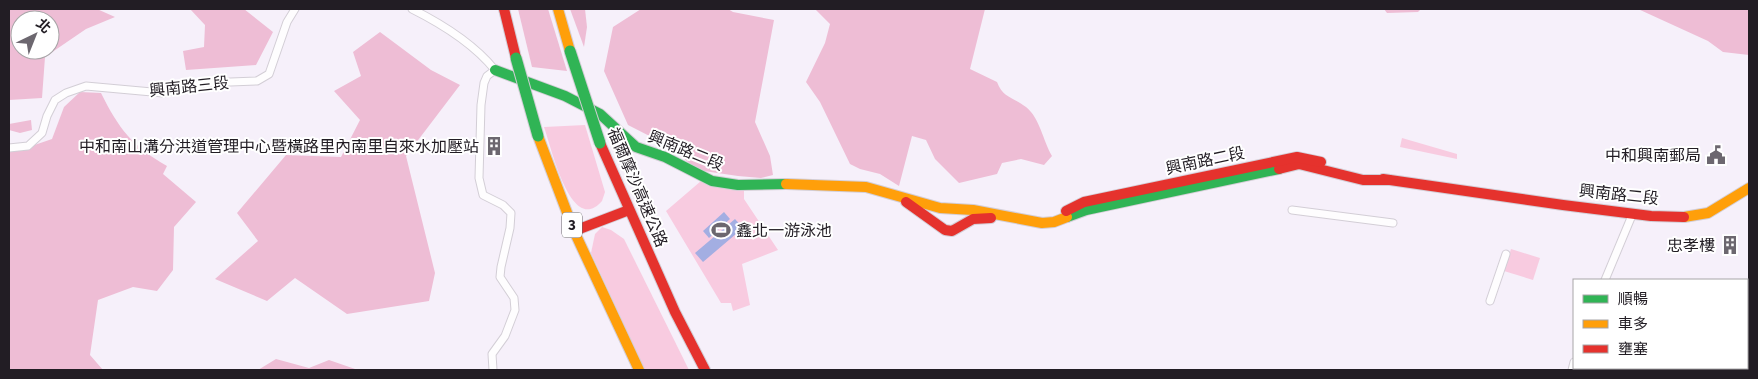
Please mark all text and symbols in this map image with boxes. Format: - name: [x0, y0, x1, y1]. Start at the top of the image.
- north arrow: [10, 10, 60, 60]
- text: 北: [31, 14, 55, 38]
- street label: 興南路三段: [148, 72, 230, 102]
- street label: 福爾摩沙高速公路: [602, 124, 672, 251]
- street label: 興南路二段: [644, 126, 727, 176]
- building icon: 中和南山溝分洪道管理中心暨橫路里內南里自來水加壓站: [483, 135, 505, 157]
- place label: 中和南山溝分洪道管理中心暨橫路里內南里自來水加壓站: [79, 136, 479, 158]
- street label: 興南路二段: [1164, 142, 1247, 180]
- public building icon: 中和興南郵局: [1705, 144, 1727, 166]
- place label: 中和興南郵局: [1605, 145, 1701, 167]
- street label: 興南路二段: [1578, 180, 1660, 210]
- road number: 3: [562, 212, 582, 238]
- sports icon: 鑫北一游泳池: [710, 219, 732, 241]
- place label: 鑫北一游泳池: [736, 220, 832, 242]
- building icon: 忠孝樓: [1719, 234, 1741, 256]
- place label: 忠孝樓: [1667, 235, 1715, 257]
- legend: [1573, 279, 1748, 369]
- text: 順暢: [1618, 289, 1648, 310]
- text: 車多: [1618, 314, 1648, 335]
- text: 壅塞: [1618, 339, 1648, 360]

